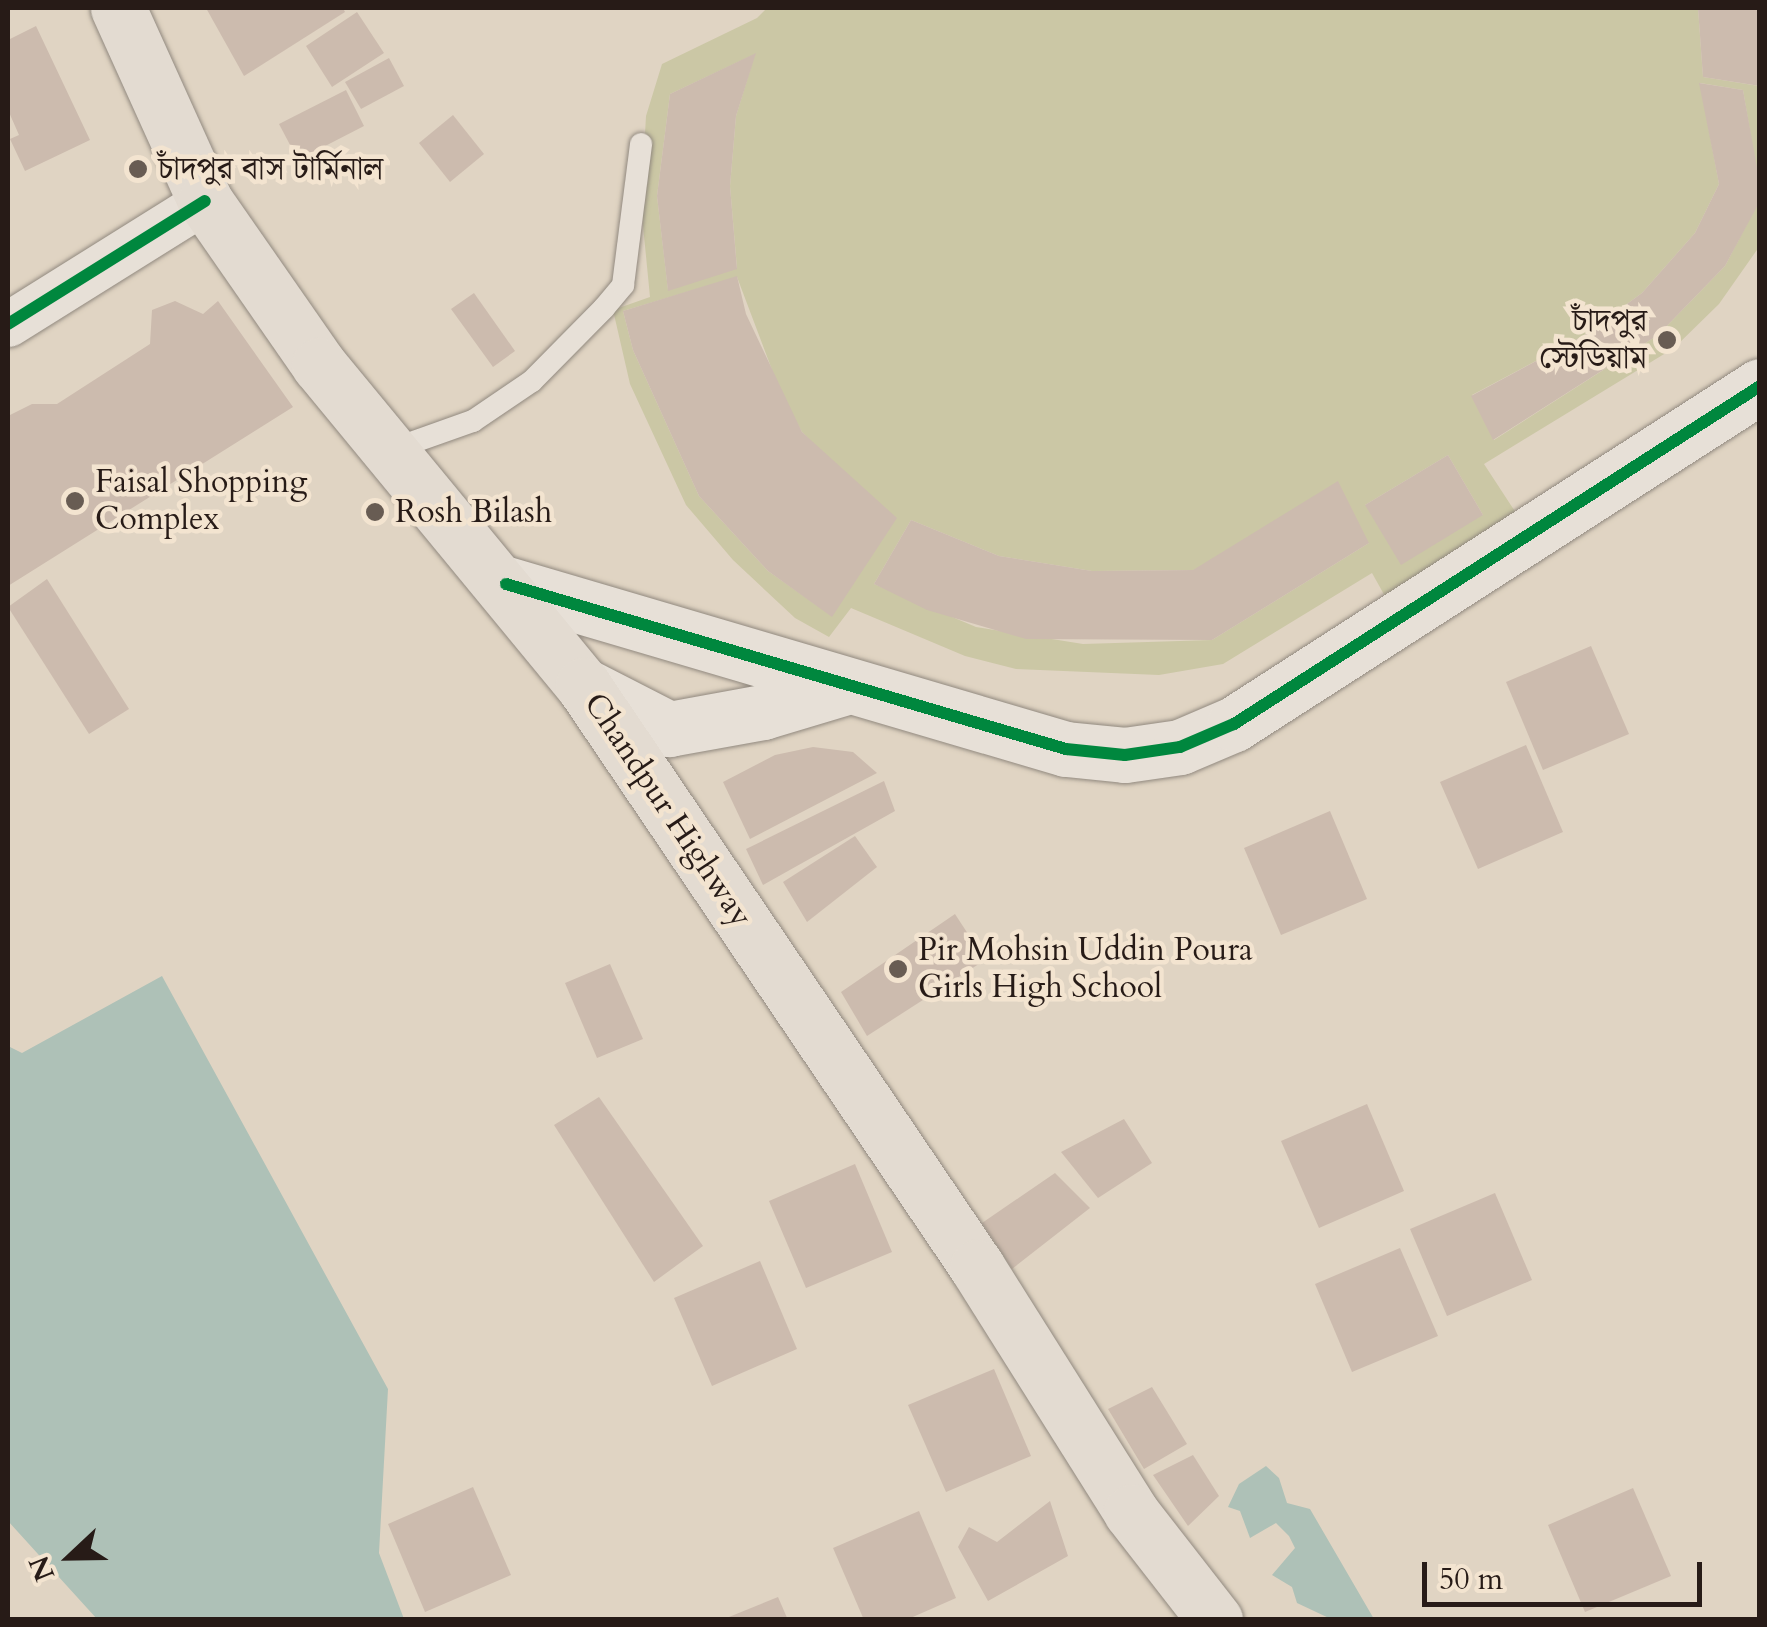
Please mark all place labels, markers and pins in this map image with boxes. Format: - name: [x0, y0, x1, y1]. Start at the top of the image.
- place label: চাঁদপুর বাস টার্মিনাল: [158, 150, 383, 188]
- marker: চাঁদপুর বাস টার্মিনাল: [127, 158, 149, 180]
- place label: চাঁদপুর স্টেডিয়াম: [1539, 303, 1647, 378]
- marker: চাঁদপুর স্টেডিয়াম: [1656, 329, 1678, 351]
- place label: Faisal Shopping Complex: [95, 464, 307, 539]
- marker: Faisal Shopping Complex: [64, 490, 86, 512]
- place label: Rosh Bilash: [395, 493, 552, 531]
- marker: Rosh Bilash: [364, 501, 386, 523]
- place label: Pir Mohsin Uddin Poura Girls High School: [918, 932, 1253, 1007]
- marker: Pir Mohsin Uddin Poura Girls High School: [887, 958, 909, 980]

